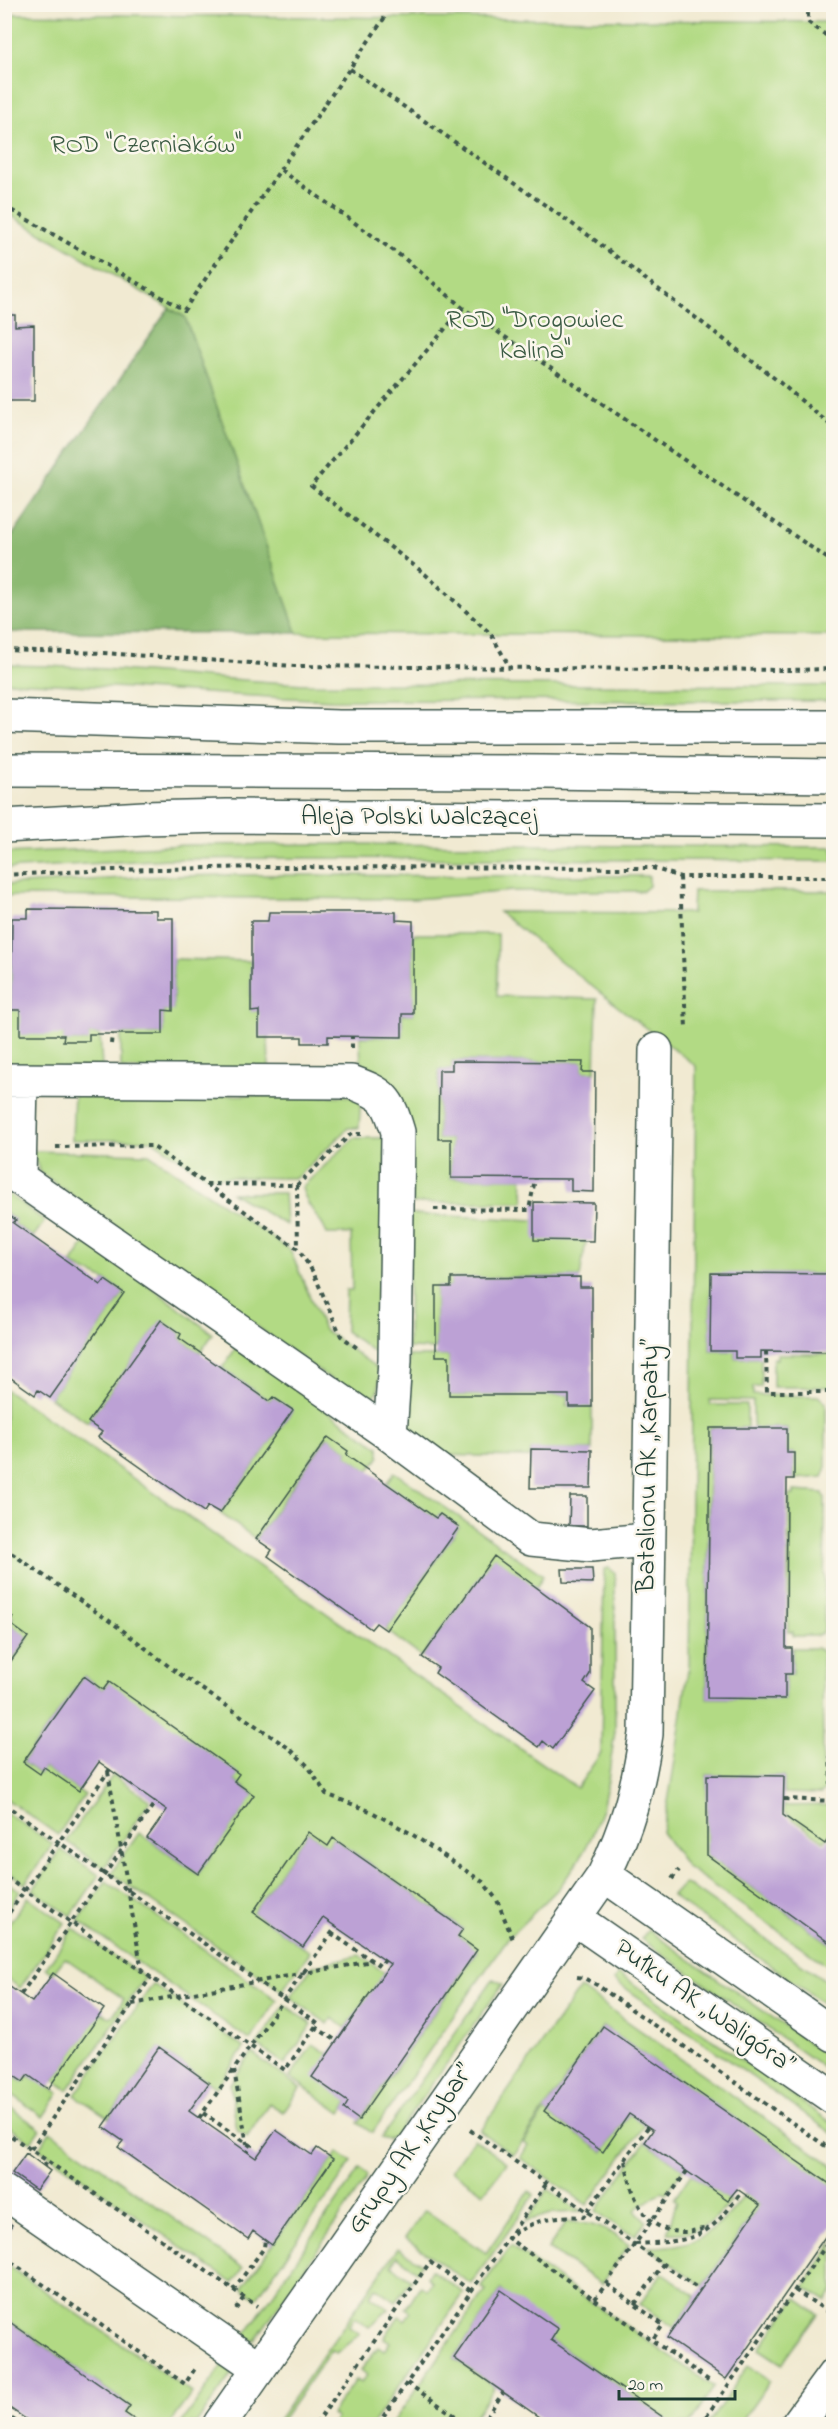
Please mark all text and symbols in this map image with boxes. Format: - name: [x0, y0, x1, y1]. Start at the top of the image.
- park label: ROD "Czerniaków": [50, 126, 242, 165]
- park label: ROD "Drogowiec Kalina": [446, 301, 624, 371]
- street label: Aleja Polski Walczącej: [301, 798, 538, 837]
- street label: Batalionu AK „Karpaty”: [627, 1338, 671, 1594]
- street label: Pułku AK „Waligóra”: [606, 1930, 803, 2084]
- street label: Grupy AK „Krybar”: [338, 2055, 485, 2242]
- scale bar: [619, 2363, 734, 2401]
- text: 20 m: [628, 2373, 663, 2399]

